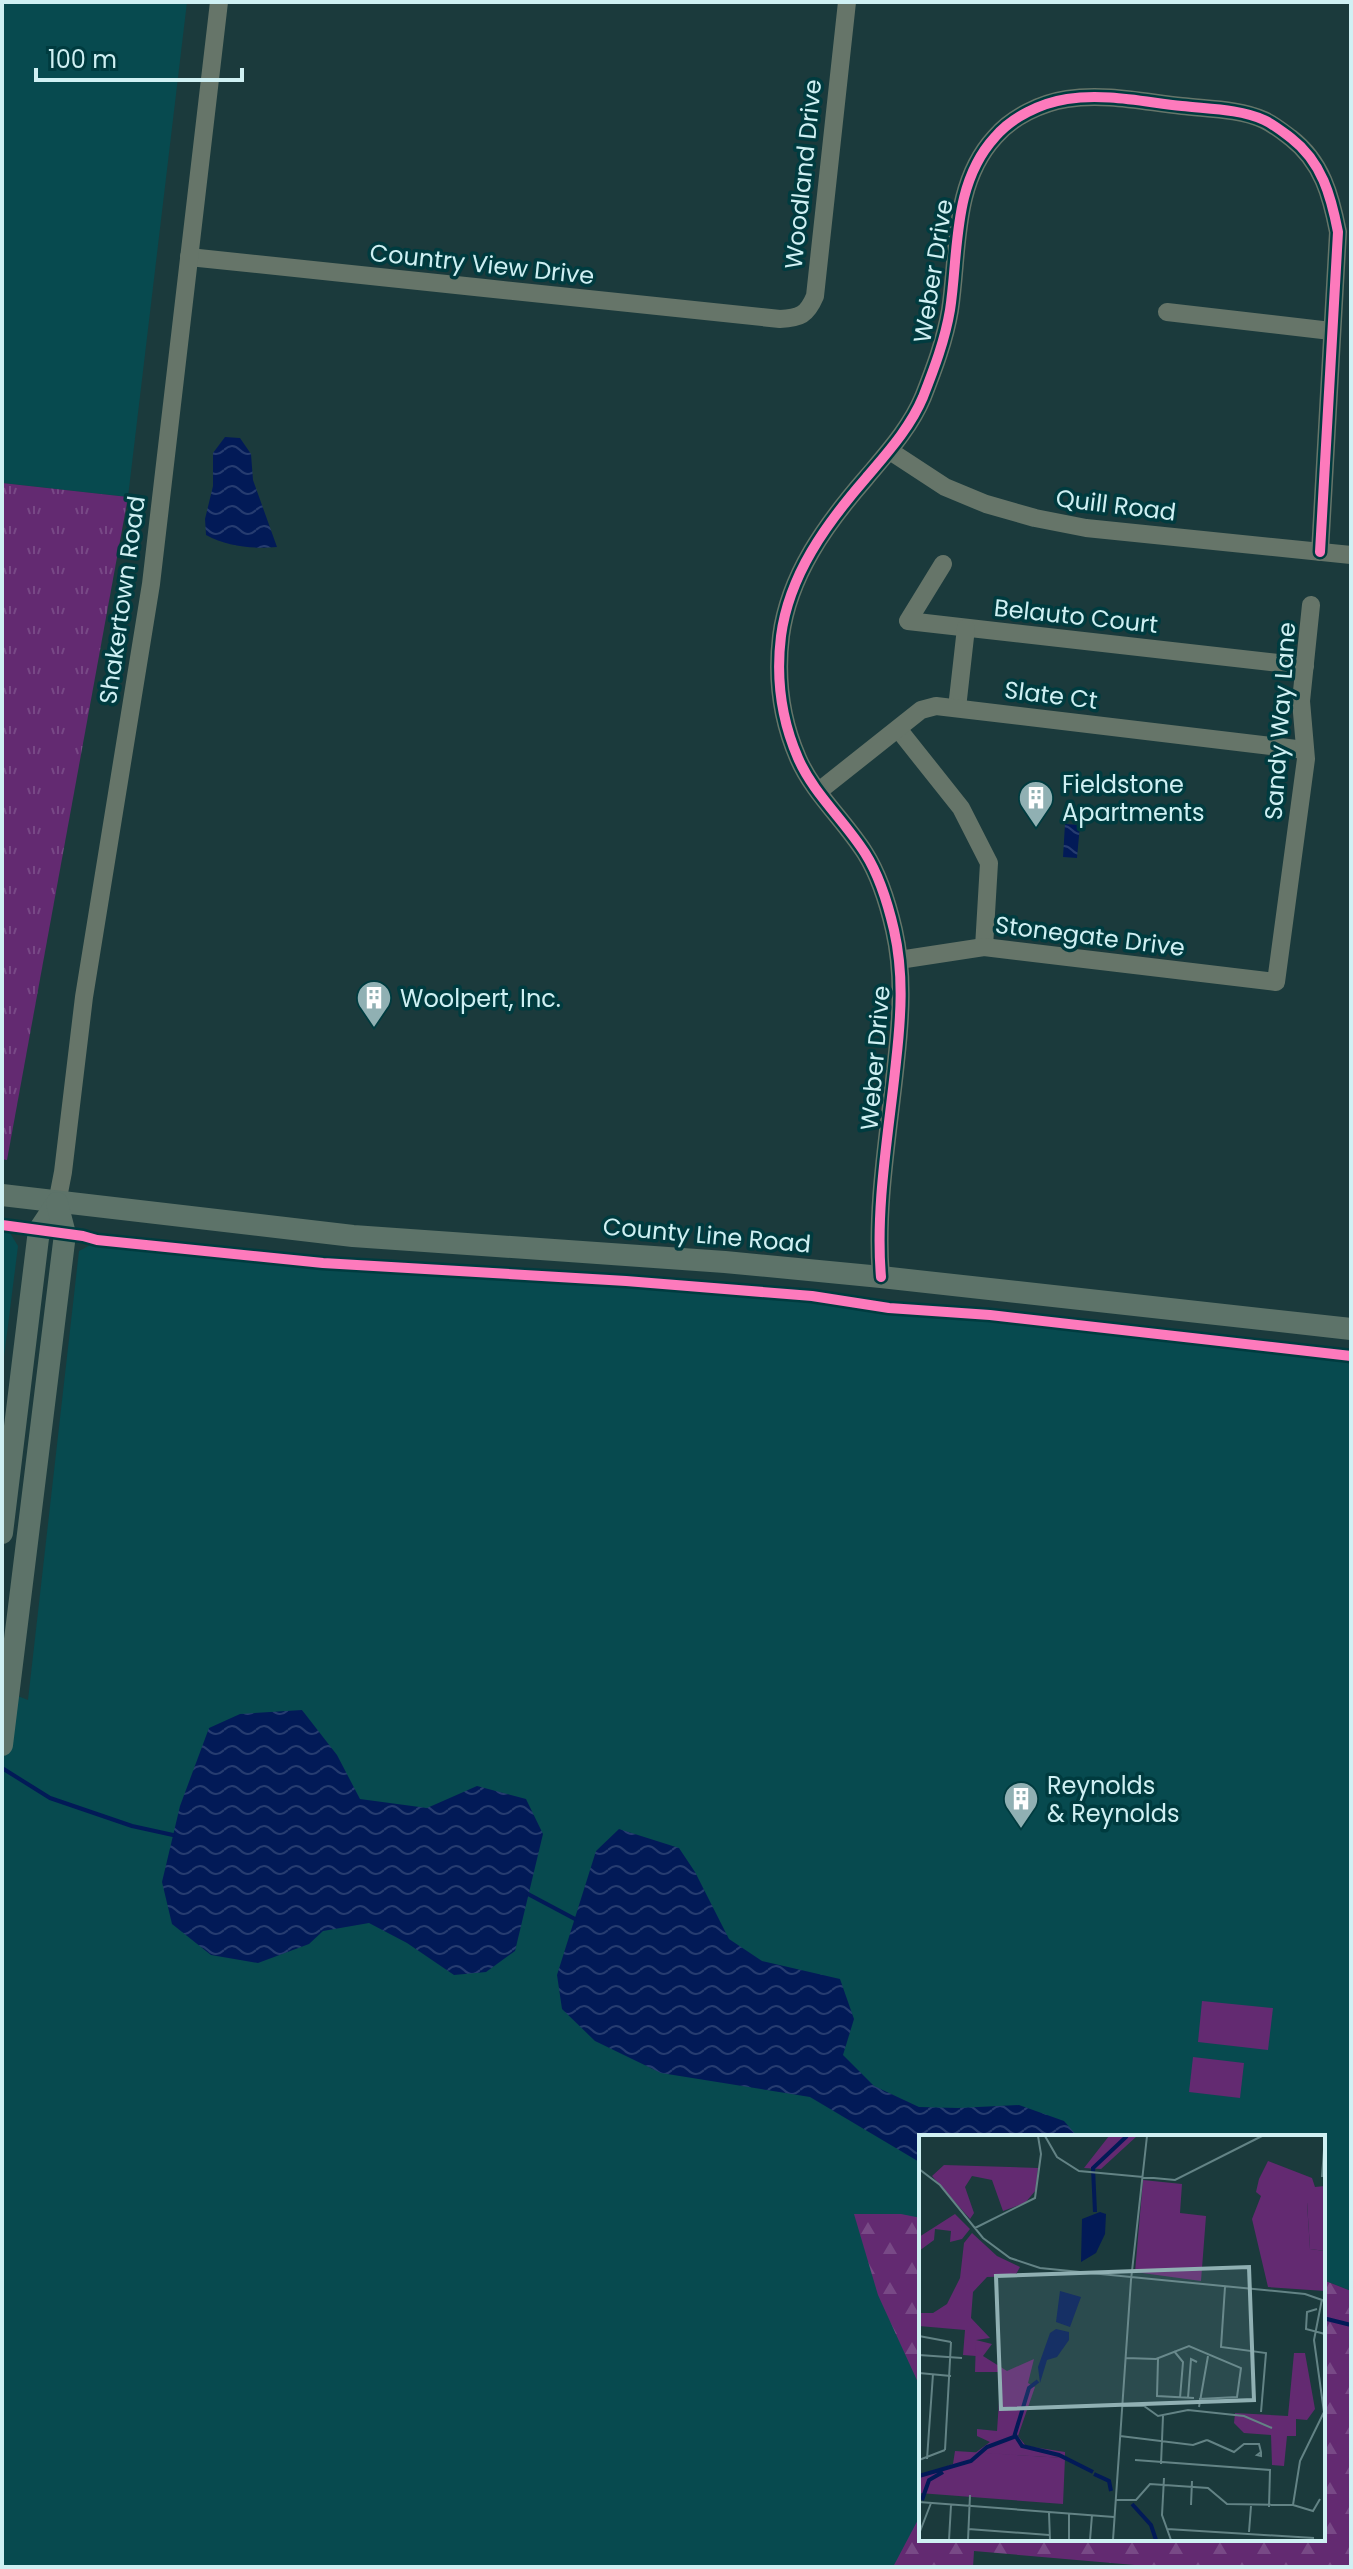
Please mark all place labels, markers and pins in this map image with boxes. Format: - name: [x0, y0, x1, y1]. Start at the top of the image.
- place label: Fieldstone Apartments: [1062, 768, 1205, 829]
- building icon: Fieldstone Apartments: [1017, 779, 1055, 829]
- building icon: Woolpert, Inc.: [355, 979, 393, 1029]
- place label: Woolpert, Inc.: [400, 982, 561, 1015]
- place label: Reynolds & Reynolds: [1047, 1769, 1180, 1830]
- building icon: Reynolds & Reynolds: [1002, 1780, 1040, 1830]

